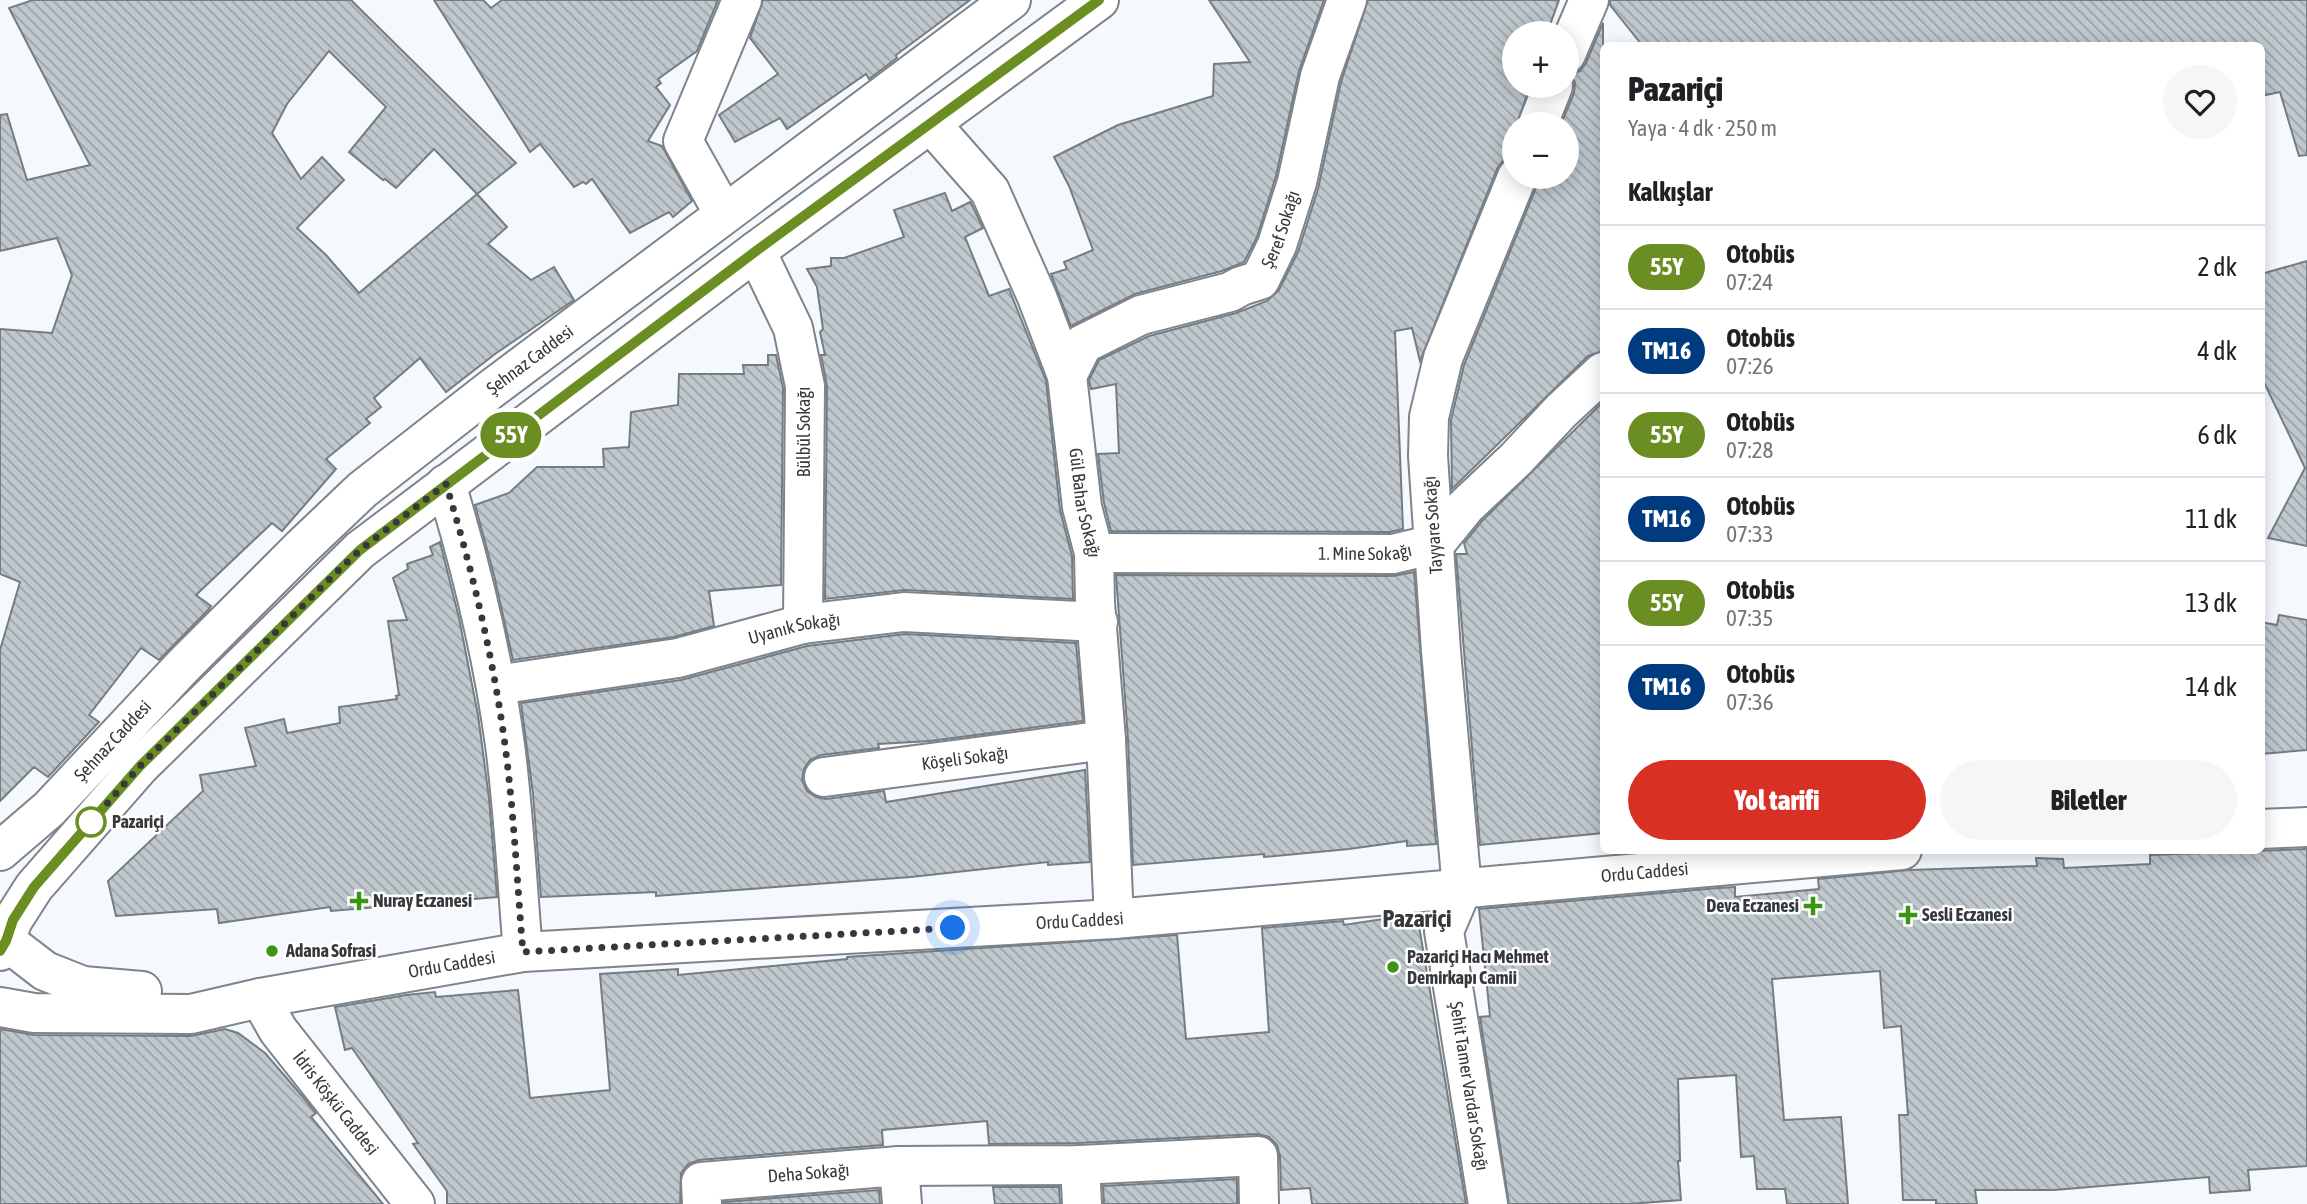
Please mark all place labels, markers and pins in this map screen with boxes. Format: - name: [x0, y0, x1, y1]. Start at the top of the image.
- marker: Pazariçi: [76, 807, 106, 837]
- place label: Pazariçi: [112, 811, 164, 832]
- place label: Nuray Eczanesi: [373, 890, 472, 911]
- marker: Nuray Eczanesi: [351, 893, 367, 909]
- place label: Deva Eczanesi: [1706, 895, 1799, 916]
- marker: Deva Eczanesi: [1805, 898, 1821, 914]
- place label: Sesli Eczanesi: [1922, 904, 2012, 925]
- marker: Sesli Eczanesi: [1900, 907, 1916, 923]
- place label: Adana Sofrasi: [285, 940, 376, 961]
- marker: Adana Sofrasi: [264, 943, 280, 959]
- place label: Pazariçi Hacı Mehmet Demirkapı Camii: [1407, 946, 1550, 988]
- marker: Pazariçi Hacı Mehmet Demirkapı Camii: [1385, 959, 1401, 975]

